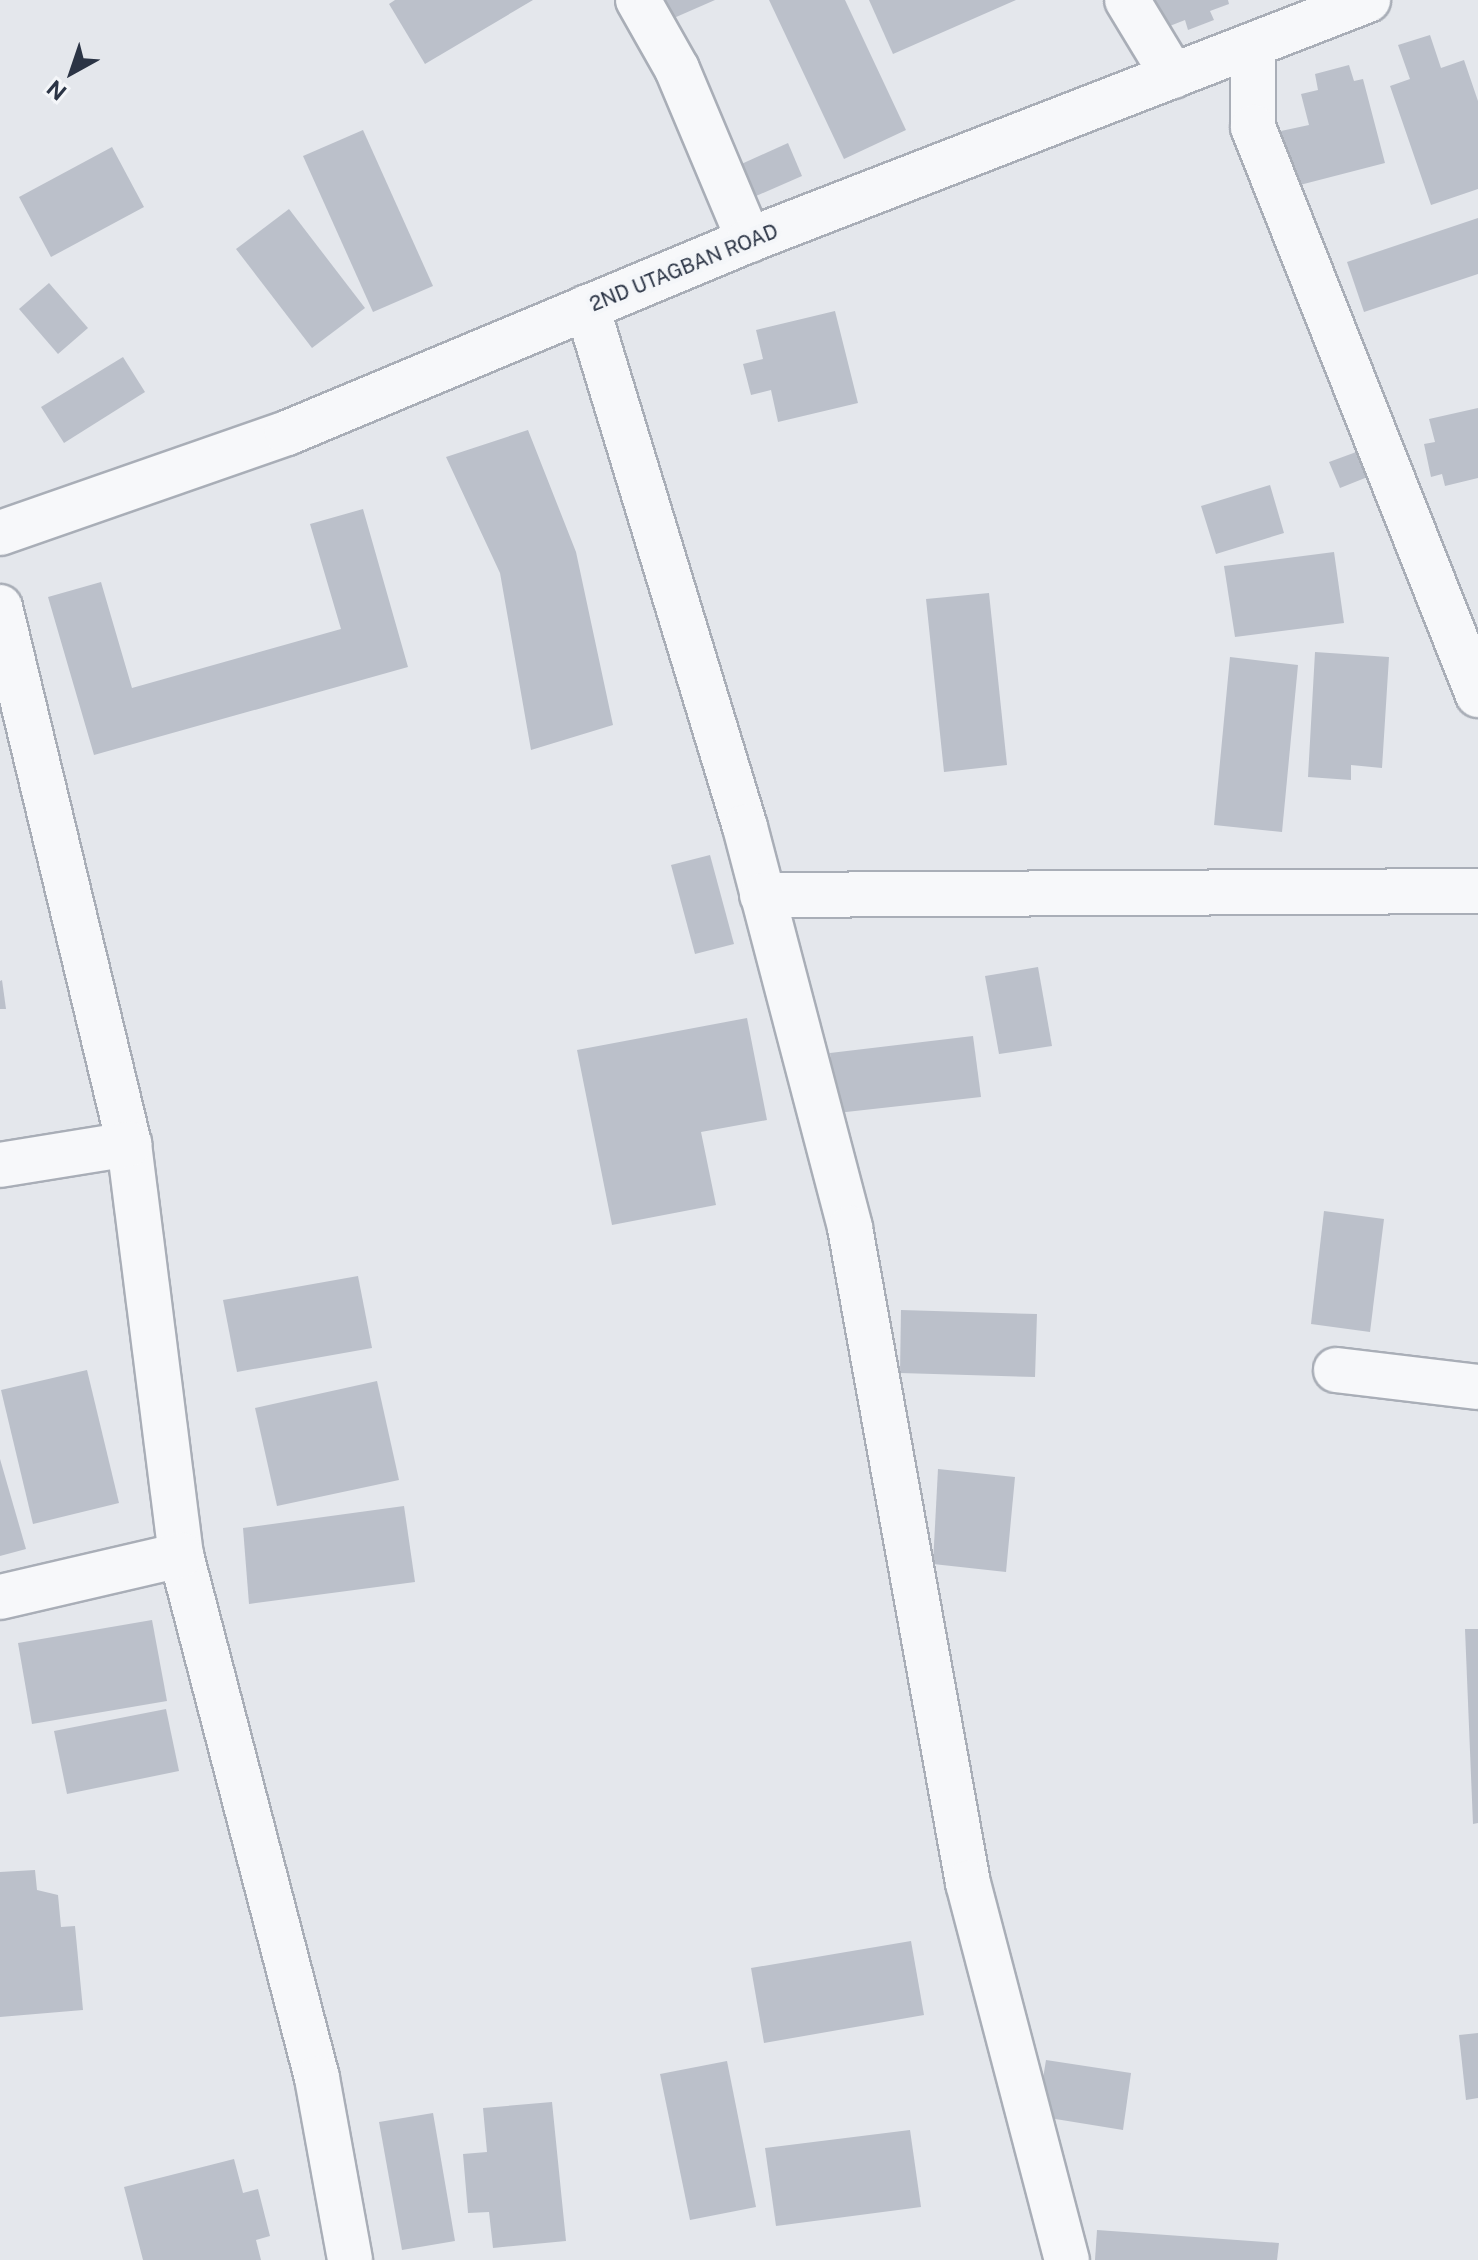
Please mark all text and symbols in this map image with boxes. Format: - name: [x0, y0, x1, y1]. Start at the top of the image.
- north arrow: [32, 32, 112, 112]
- text: N: [42, 75, 72, 106]
- street label: 2ND UTAGBAN ROAD: [586, 219, 782, 317]

